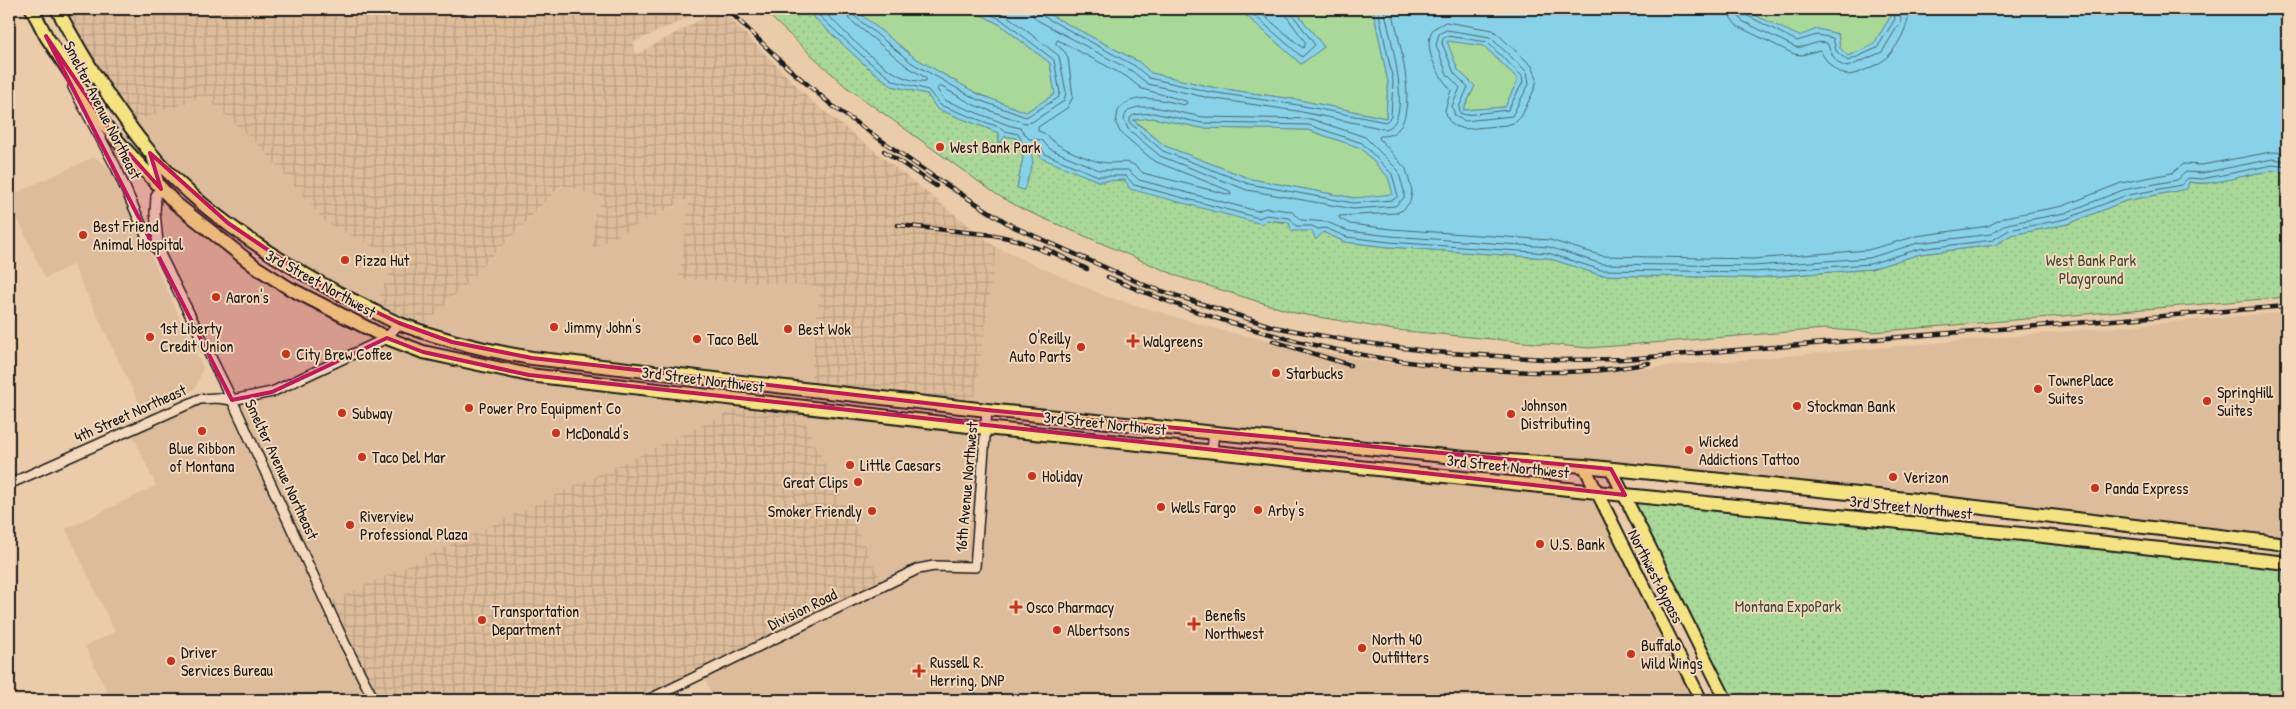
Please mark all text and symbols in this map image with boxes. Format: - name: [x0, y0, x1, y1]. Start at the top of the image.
- street label: Smelter Avenue Northeast: [59, 37, 148, 183]
- place label: West Bank Park: [950, 136, 1041, 158]
- marker: West Bank Park: [934, 141, 946, 153]
- place label: Best Friend Animal Hospital: [93, 215, 184, 255]
- marker: Best Friend Animal Hospital: [77, 229, 89, 241]
- street label: 3rd Street Northwest: [262, 244, 381, 323]
- place label: Pizza Hut: [355, 249, 410, 271]
- park label: West Bank Park Playground: [2046, 249, 2136, 289]
- marker: Pizza Hut: [339, 254, 351, 266]
- place label: Aaron's: [226, 286, 269, 308]
- marker: Aaron's: [210, 291, 222, 303]
- place label: Jimmy John's: [564, 316, 641, 338]
- place label: 1st Liberty Credit Union: [160, 317, 234, 357]
- place label: Best Wok: [798, 318, 851, 340]
- marker: Jimmy John's: [548, 321, 560, 333]
- marker: Best Wok: [782, 323, 794, 335]
- place label: O'Reilly Auto Parts: [1009, 327, 1071, 367]
- place label: Taco Bell: [707, 328, 759, 350]
- place label: Walgreens: [1143, 330, 1203, 352]
- marker: 1st Liberty Credit Union: [144, 331, 156, 343]
- marker: Taco Bell: [691, 333, 703, 345]
- marker: Walgreens: [1127, 335, 1139, 347]
- marker: O'Reilly Auto Parts: [1075, 341, 1087, 353]
- place label: City Brew Coffee: [296, 343, 393, 365]
- marker: City Brew Coffee: [280, 348, 292, 360]
- street label: 3rd Street Northwest: [641, 361, 766, 397]
- place label: Starbucks: [1286, 362, 1343, 384]
- marker: Starbucks: [1270, 367, 1282, 379]
- place label: TownePlace Suites: [2048, 369, 2114, 409]
- street label: 4th Street Northeast: [70, 378, 190, 448]
- place label: SpringHill Suites: [2217, 381, 2273, 421]
- marker: TownePlace Suites: [2032, 383, 2044, 395]
- place label: Johnson Distributing: [1521, 394, 1590, 434]
- street label: Smelter Avenue Northeast: [240, 395, 324, 543]
- place label: Stockman Bank: [1807, 395, 1896, 417]
- marker: SpringHill Suites: [2201, 395, 2213, 407]
- place label: Power Pro Equipment Co: [479, 397, 621, 419]
- marker: Stockman Bank: [1791, 400, 1803, 412]
- place label: Subway: [352, 402, 393, 424]
- marker: Power Pro Equipment Co: [463, 402, 475, 414]
- street label: 3rd Street Northwest: [1043, 406, 1168, 440]
- marker: Subway: [336, 407, 348, 419]
- marker: Johnson Distributing: [1505, 408, 1517, 420]
- street label: 16th Avenue Northwest: [949, 420, 983, 553]
- place label: McDonald's: [566, 422, 629, 444]
- marker: Blue Ribbon of Montana: [196, 425, 208, 437]
- marker: McDonald's: [550, 427, 562, 439]
- place label: Wicked Addictions Tattoo: [1699, 430, 1800, 470]
- place label: Blue Ribbon of Montana: [169, 437, 235, 477]
- marker: Wicked Addictions Tattoo: [1683, 444, 1695, 456]
- place label: Taco Del Mar: [372, 446, 446, 468]
- street label: 3rd Street Northwest: [1446, 449, 1571, 483]
- marker: Taco Del Mar: [356, 451, 368, 463]
- place label: Little Caesars: [860, 454, 941, 476]
- marker: Little Caesars: [844, 459, 856, 471]
- place label: Holiday: [1042, 465, 1083, 487]
- place label: Verizon: [1903, 466, 1949, 488]
- marker: Holiday: [1026, 470, 1038, 482]
- place label: Great Clips: [783, 471, 848, 493]
- marker: Verizon: [1887, 471, 1899, 483]
- marker: Great Clips: [852, 476, 864, 488]
- place label: Panda Express: [2105, 477, 2188, 499]
- marker: Panda Express: [2089, 482, 2101, 494]
- street label: 3rd Street Northwest: [1849, 490, 1974, 524]
- place label: Wells Fargo: [1171, 496, 1237, 518]
- place label: Arby's: [1268, 499, 1304, 521]
- place label: Smoker Friendly: [768, 500, 862, 522]
- marker: Wells Fargo: [1155, 501, 1167, 513]
- marker: Arby's: [1252, 504, 1264, 516]
- place label: Riverview Professional Plaza: [360, 505, 468, 545]
- marker: Smoker Friendly: [866, 505, 878, 517]
- marker: Riverview Professional Plaza: [344, 519, 356, 531]
- street label: Northwest Bypass: [1623, 525, 1689, 627]
- place label: U.S. Bank: [1550, 533, 1605, 555]
- marker: U.S. Bank: [1534, 538, 1546, 550]
- street label: Division Road: [764, 583, 840, 635]
- park label: Montana ExpoPark: [1735, 595, 1842, 617]
- place label: Osco Pharmacy: [1026, 596, 1115, 618]
- place label: Transportation Department: [492, 600, 579, 640]
- marker: Osco Pharmacy: [1010, 601, 1022, 613]
- place label: Benefis Northwest: [1205, 604, 1264, 644]
- marker: Transportation Department: [476, 614, 488, 626]
- marker: Benefis Northwest: [1187, 617, 1201, 631]
- place label: Albertsons: [1067, 619, 1130, 641]
- marker: Albertsons: [1051, 624, 1063, 636]
- place label: North 40 Outfitters: [1372, 628, 1429, 668]
- place label: Buffalo Wild Wings: [1641, 634, 1703, 674]
- place label: Driver Services Bureau: [181, 641, 274, 681]
- marker: North 40 Outfitters: [1356, 642, 1368, 654]
- marker: Buffalo Wild Wings: [1625, 648, 1637, 660]
- place label: Russell R. Herring, DNP: [930, 651, 1005, 691]
- marker: Driver Services Bureau: [165, 655, 177, 667]
- marker: Russell R. Herring, DNP: [912, 664, 926, 678]

